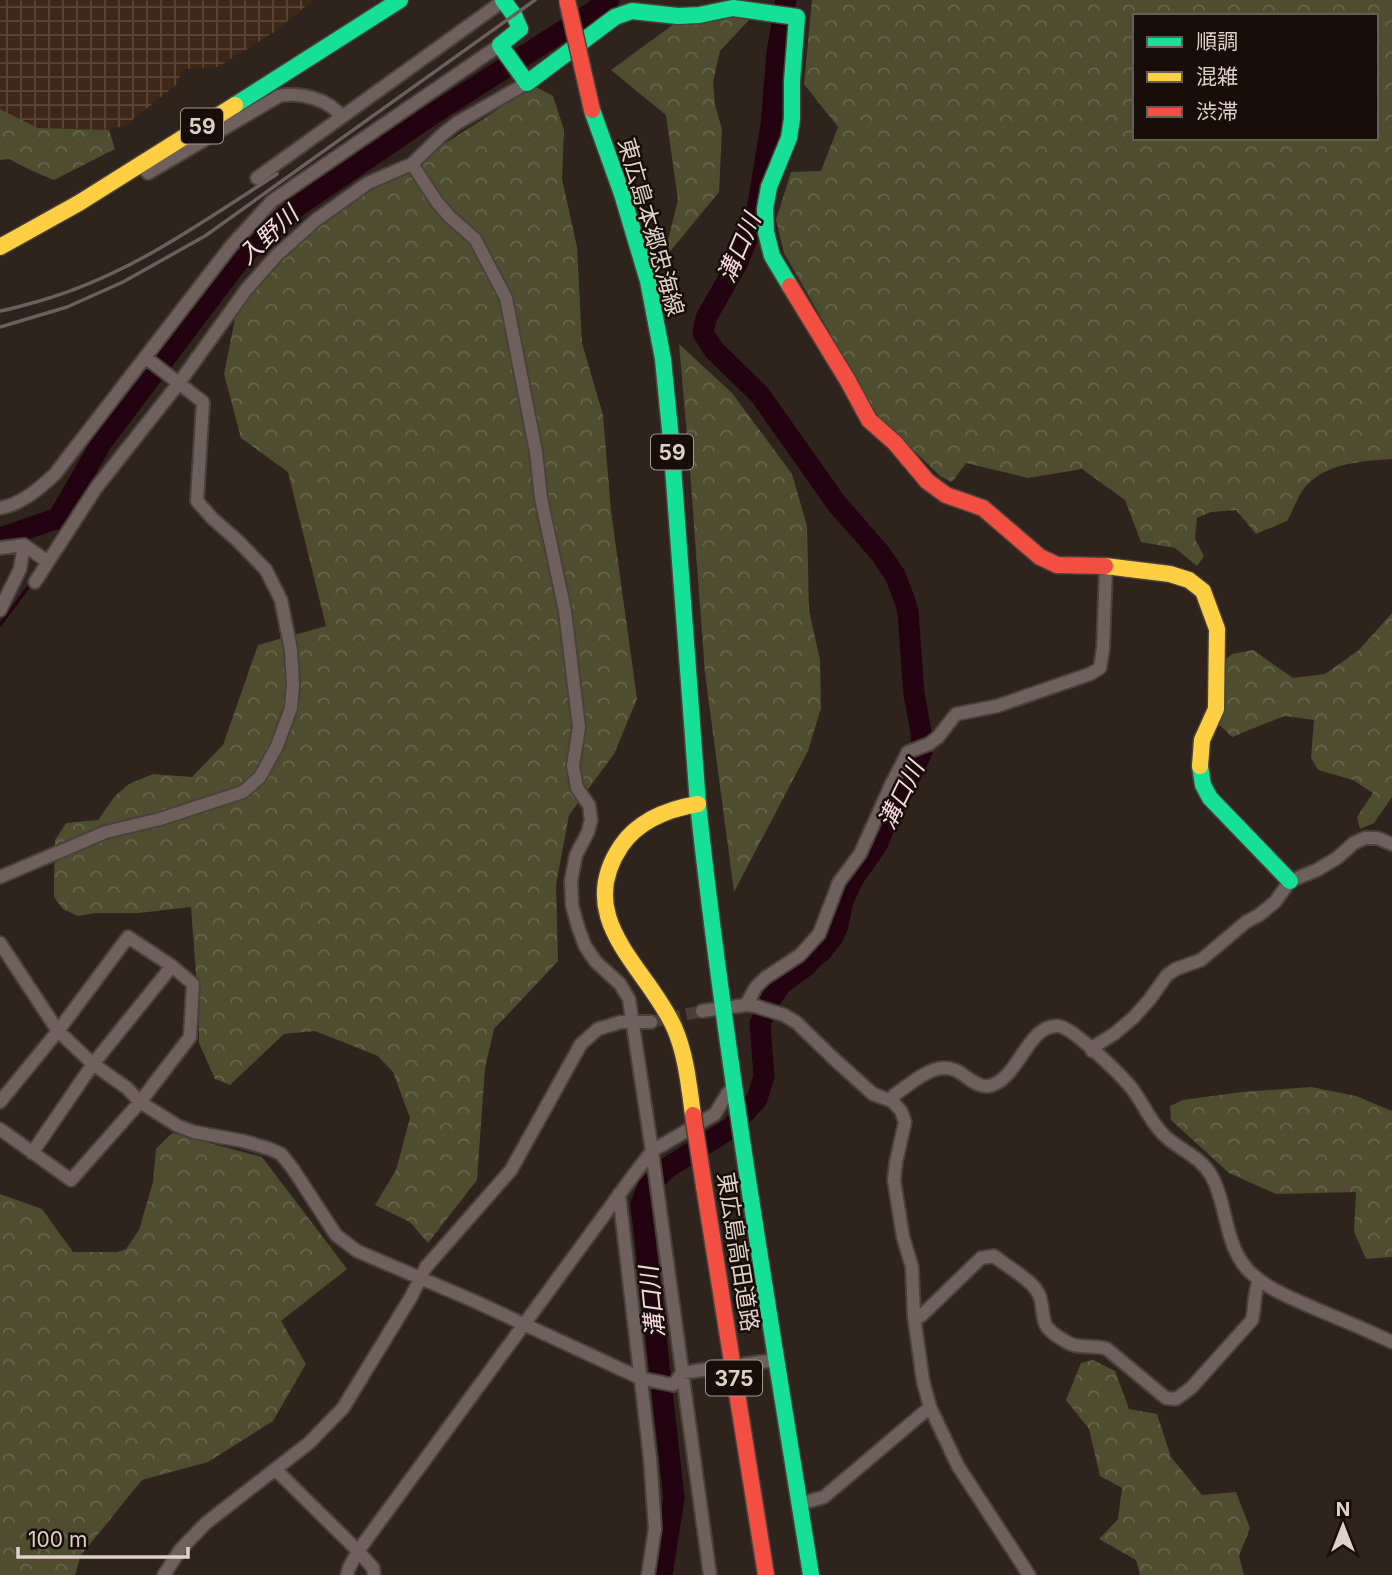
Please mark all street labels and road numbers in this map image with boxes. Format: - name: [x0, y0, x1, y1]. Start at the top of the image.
- road number: 59: [181, 108, 223, 144]
- street label: 東広島本郷忠海線: [612, 135, 690, 319]
- road number: 59: [651, 434, 693, 470]
- street label: 東広島高田道路: [712, 1170, 764, 1334]
- road number: 375: [706, 1360, 762, 1396]

